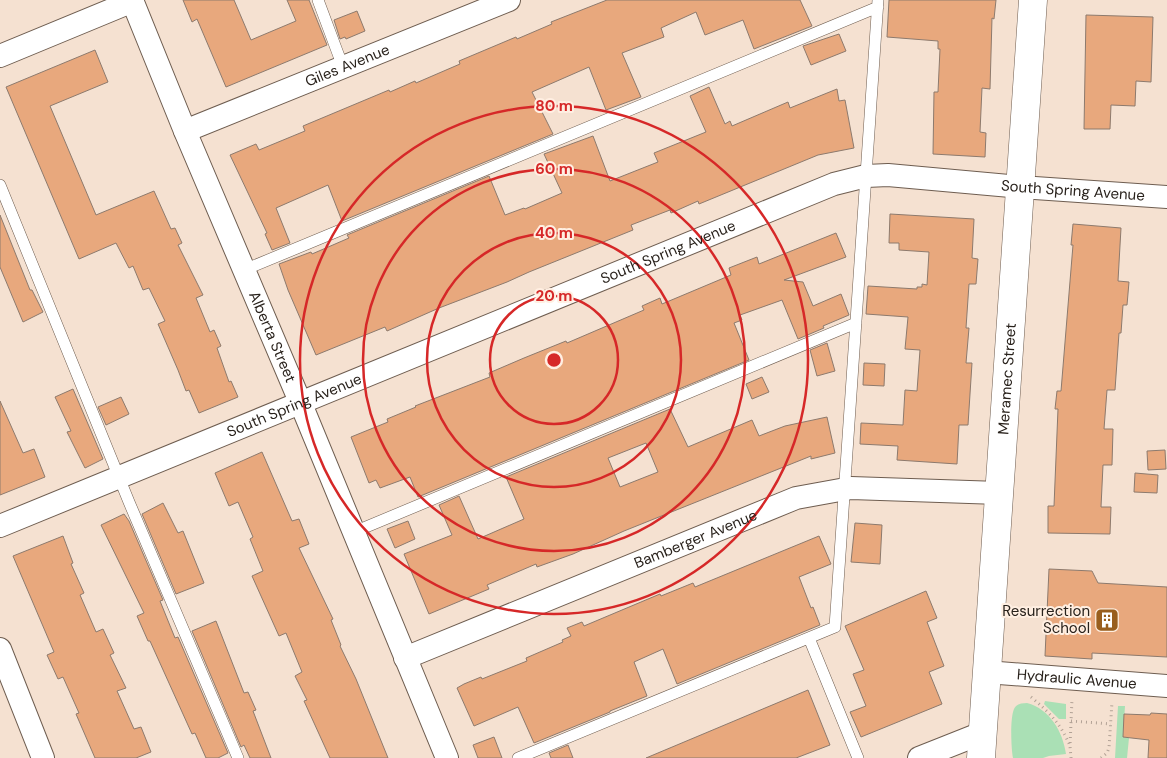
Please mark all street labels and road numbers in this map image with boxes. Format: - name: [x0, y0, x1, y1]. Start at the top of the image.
- street label: Giles Avenue: [302, 39, 392, 91]
- street label: South Spring Avenue: [1000, 175, 1145, 205]
- street label: South Spring Avenue: [598, 215, 738, 289]
- street label: Alberta Street: [244, 288, 301, 386]
- street label: Meramec Street: [993, 322, 1021, 435]
- street label: South Spring Avenue: [224, 369, 365, 442]
- street label: Bamberger Avenue: [631, 505, 760, 573]
- street label: Hydraulic Avenue: [1016, 664, 1137, 694]

